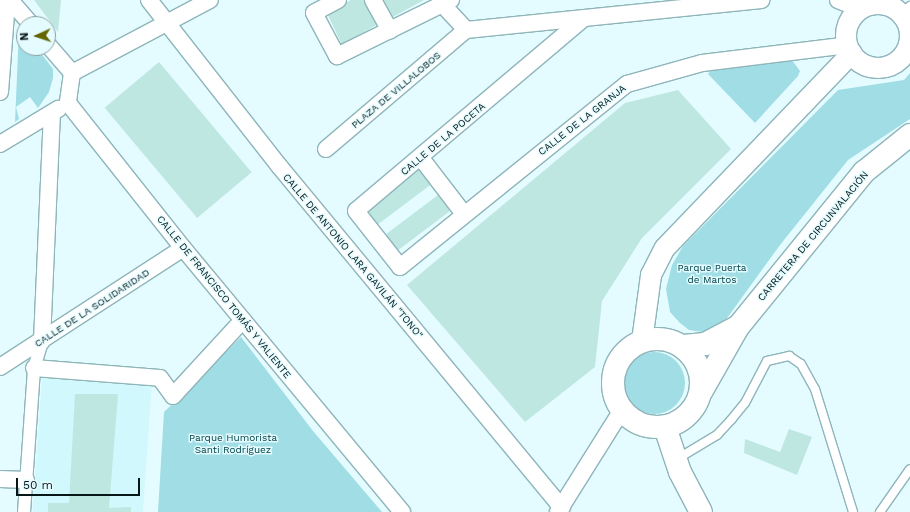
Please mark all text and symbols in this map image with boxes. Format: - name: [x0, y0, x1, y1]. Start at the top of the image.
- north arrow: [16, 16, 56, 56]
- text: N: [18, 32, 31, 41]
- street label: PLAZA DE VILLALOBOS: [349, 49, 443, 131]
- street label: CALLE DE LA GRANJA: [536, 82, 628, 158]
- street label: CALLE DE LA POCETA: [398, 100, 488, 178]
- street label: CARRETERA DE CIRCUNVALACIÓN: [755, 168, 871, 304]
- street label: CALLE DE ANTONIO LARA GAVILÁN "TONO": [280, 171, 426, 341]
- street label: CALLE DE FRANCISCO TOMÁS Y VALIENTE: [154, 212, 294, 382]
- park label: Parque Puerta de Martos: [678, 261, 746, 284]
- street label: CALLE DE LA SOLIDARIDAD: [32, 266, 152, 350]
- park label: Parque Humorista Santi Rodríguez: [189, 431, 277, 454]
- scale bar: [18, 470, 142, 496]
- text: 50 m: [23, 478, 53, 492]

